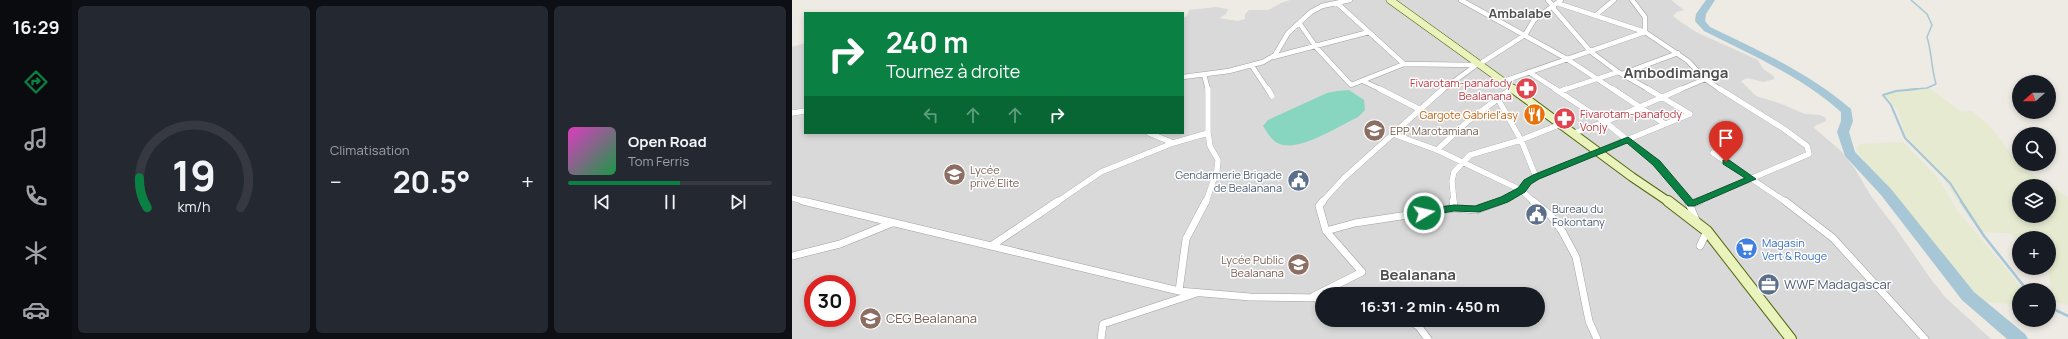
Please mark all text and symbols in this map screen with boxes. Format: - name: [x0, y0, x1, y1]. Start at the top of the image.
- district label: Ambalabe: [1489, 4, 1552, 22]
- text: 16:29: [12, 15, 60, 39]
- text: 240 m: [886, 23, 968, 61]
- icon: right: [820, 28, 872, 80]
- text: Tournez à droite: [886, 59, 1020, 83]
- district label: Ambodimanga: [1624, 62, 1728, 83]
- icon: directions: [22, 68, 50, 96]
- place label: Fivarotam-panafody Bealanana: [1410, 75, 1512, 103]
- pharmacy icon: Fivarotam-panafody Bealanana: [1514, 75, 1540, 101]
- north arrow: [2012, 75, 2056, 119]
- map controls: [2012, 75, 2056, 327]
- restaurant icon: Gargote Gabriel'asy: [1521, 101, 1547, 127]
- icon: left: [920, 104, 942, 126]
- icon: ahead: [962, 104, 984, 126]
- icon: ahead: [1004, 104, 1026, 126]
- icon: right: [1046, 104, 1068, 126]
- pharmacy icon: Fivarotam-panafody Vonjy: [1551, 106, 1577, 132]
- place label: Fivarotam-panafody Vonjy: [1580, 106, 1682, 134]
- place label: Gargote Gabriel'asy: [1419, 107, 1518, 122]
- school or university icon: EPP Marotamiana: [1361, 117, 1387, 143]
- pin: [1709, 121, 1743, 162]
- place label: EPP Marotamiana: [1390, 123, 1479, 138]
- icon: music: [22, 125, 50, 153]
- icon: arrive: [1715, 127, 1737, 149]
- button: search: [2012, 127, 2056, 171]
- text: Open Road: [628, 131, 707, 152]
- text: Climatisation: [330, 141, 410, 159]
- text: 19: [172, 146, 216, 202]
- text: Tom Ferris: [628, 152, 689, 170]
- text: 20.5°: [393, 161, 471, 202]
- school or university icon: Lycée privé Elite: [942, 162, 968, 188]
- place label: Lycée privé Elite: [970, 162, 1020, 190]
- text: −: [330, 167, 342, 197]
- text: +: [521, 167, 534, 197]
- place label: Gendarmerie Brigade de Bealanana: [1175, 167, 1283, 195]
- public building icon: Gendarmerie Brigade de Bealanana: [1285, 167, 1311, 193]
- button: layers: [2012, 179, 2056, 223]
- icon: phone: [22, 182, 50, 210]
- icon: previous: [591, 191, 613, 213]
- icon: pause: [659, 191, 681, 213]
- icon: next: [727, 191, 749, 213]
- position arrow: [1403, 192, 1445, 234]
- text: km/h: [177, 196, 211, 215]
- public building icon: Bureau du Fokontany: [1524, 201, 1550, 227]
- place label: Bureau du Fokontany: [1552, 201, 1605, 229]
- button: +: [2012, 231, 2056, 275]
- supermarket icon: Magasin Vert & Rouge: [1733, 235, 1759, 261]
- place label: Magasin Vert & Rouge: [1762, 235, 1828, 263]
- icon: climate: [22, 239, 50, 267]
- place label: Lycée Public Bealanana: [1221, 252, 1284, 280]
- school or university icon: Lycée Public Bealanana: [1286, 252, 1312, 278]
- district label: Bealanana: [1380, 264, 1456, 285]
- office icon: WWF Madagascar: [1755, 271, 1781, 297]
- speed limit sign: 30: [804, 275, 856, 327]
- place label: WWF Madagascar: [1784, 275, 1892, 293]
- button: −: [2012, 283, 2056, 327]
- icon: car: [22, 296, 50, 324]
- text: 16:31 · 2 min · 450 m: [1360, 296, 1500, 317]
- school or university icon: CEG Bealanana: [858, 305, 884, 331]
- place label: CEG Bealanana: [886, 309, 977, 327]

